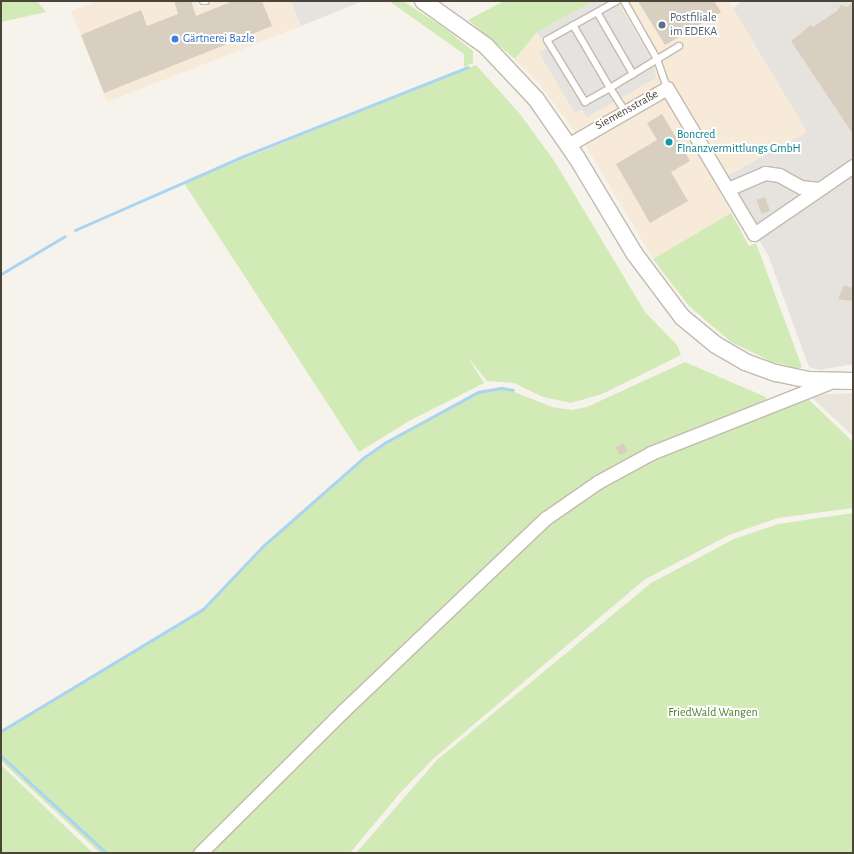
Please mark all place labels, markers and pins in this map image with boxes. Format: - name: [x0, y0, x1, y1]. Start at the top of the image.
- place label: Postfiliale im EDEKA: [670, 11, 717, 39]
- marker: Postfiliale im EDEKA: [657, 20, 667, 30]
- place label: Gärtnerei Bazle: [183, 32, 255, 46]
- marker: Gärtnerei Bazle: [170, 34, 180, 44]
- place label: Boncred FInanzvermittlungs GmbH: [677, 128, 801, 156]
- marker: Boncred FInanzvermittlungs GmbH: [664, 137, 674, 147]

